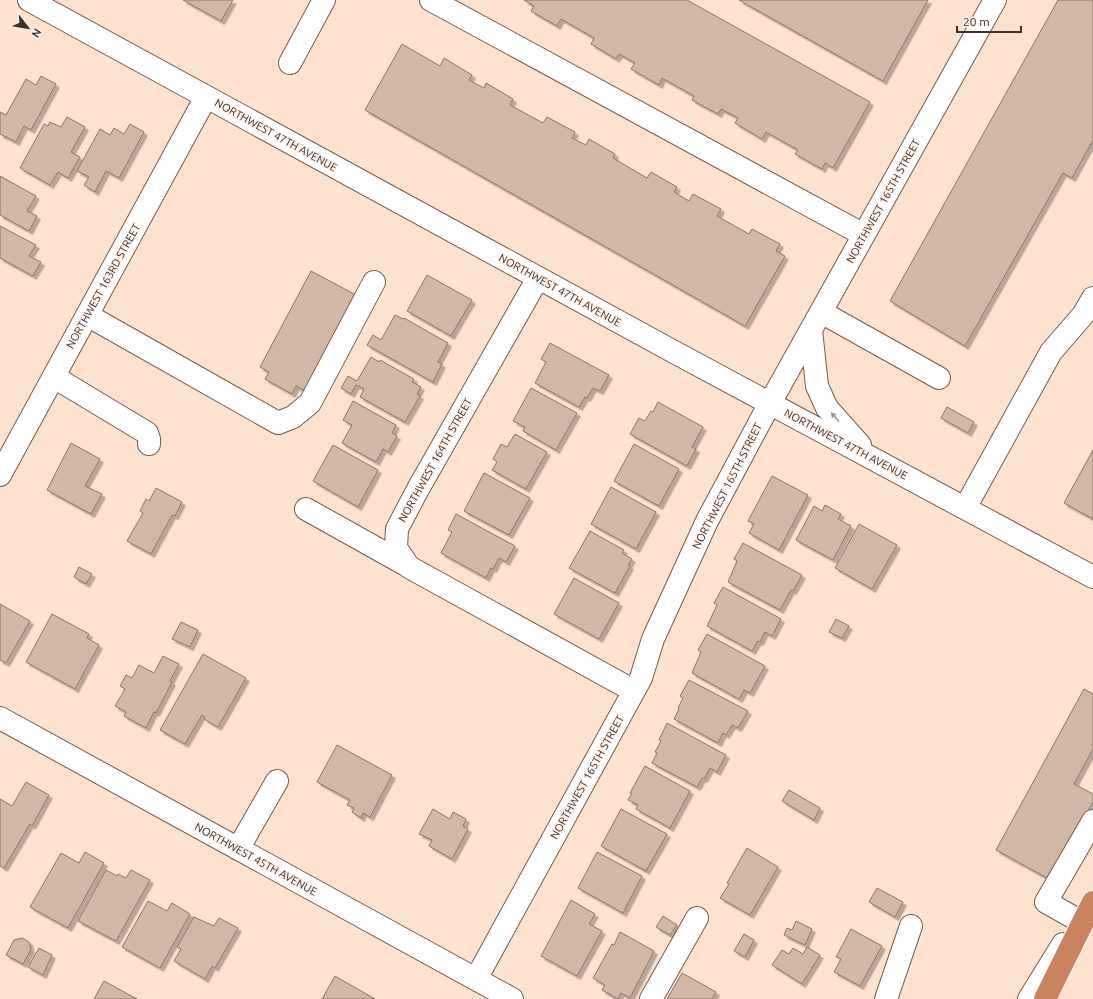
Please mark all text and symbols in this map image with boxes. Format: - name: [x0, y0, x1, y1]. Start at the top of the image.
- north arrow: [8, 8, 48, 48]
- scale bar: [957, 8, 1021, 34]
- text: 20 m: [963, 15, 990, 28]
- text: N: [29, 27, 44, 40]
- street label: NORTHWEST 47TH AVENUE: [213, 96, 339, 174]
- street label: NORTHWEST 165TH STREET: [844, 137, 922, 265]
- street label: NORTHWEST 163RD STREET: [64, 222, 142, 350]
- street label: NORTHWEST 47TH AVENUE: [497, 251, 623, 329]
- street label: NORTHWEST 164TH STREET: [396, 396, 474, 524]
- street label: NORTHWEST 47TH AVENUE: [782, 406, 910, 482]
- one-way arrow: [831, 412, 840, 422]
- street label: NORTHWEST 165TH STREET: [690, 421, 764, 551]
- street label: NORTHWEST 165TH STREET: [548, 713, 626, 841]
- street label: NORTHWEST 45TH AVENUE: [193, 820, 319, 898]

